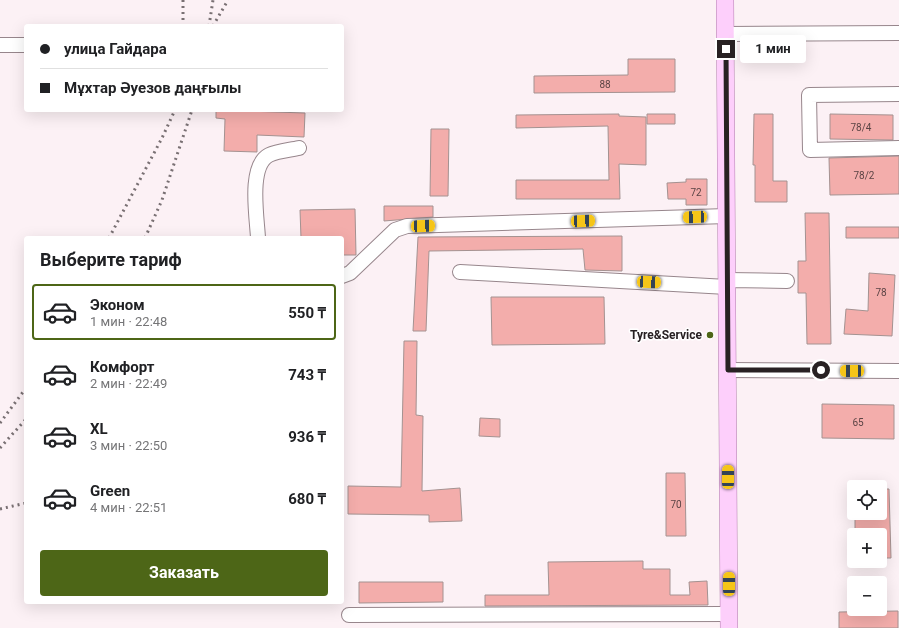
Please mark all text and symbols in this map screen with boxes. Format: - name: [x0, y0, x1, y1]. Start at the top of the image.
- callout: 1 мин: [740, 35, 806, 63]
- text: улица Гайдара: [64, 40, 167, 58]
- route end: [717, 40, 735, 58]
- text: 1 мин: [755, 41, 791, 56]
- text: Мұхтар Әуезов даңғылы: [64, 79, 241, 97]
- house number: 88: [599, 79, 611, 90]
- house number: 78/4: [851, 122, 872, 133]
- house number: 78/2: [854, 170, 875, 181]
- house number: 72: [690, 187, 702, 198]
- car: [683, 211, 707, 223]
- car: [571, 215, 595, 227]
- car: [411, 220, 435, 232]
- text: Выберите тариф: [40, 249, 182, 270]
- car: [637, 275, 661, 289]
- house number: 78: [875, 287, 887, 298]
- icon: car: [42, 294, 78, 330]
- text: Эконом: [90, 296, 145, 314]
- text: 550 ₸: [288, 304, 326, 322]
- text: 1 мин · 22:48: [90, 314, 167, 329]
- place label: Tyre&Service: [630, 328, 703, 342]
- marker: Tyre&Service: [705, 330, 715, 340]
- icon: car: [42, 356, 78, 392]
- text: Комфорт: [90, 358, 154, 376]
- route start: [812, 361, 830, 379]
- car: [840, 365, 864, 377]
- text: 743 ₸: [288, 366, 326, 384]
- text: 2 мин · 22:49: [90, 376, 167, 391]
- house number: 65: [852, 417, 864, 428]
- icon: car: [42, 418, 78, 454]
- text: XL: [90, 420, 108, 438]
- text: 936 ₸: [288, 428, 326, 446]
- text: 3 мин · 22:50: [90, 438, 167, 453]
- car: [722, 465, 734, 489]
- icon: car: [42, 480, 78, 516]
- map controls: [847, 480, 887, 616]
- button: locate: [847, 480, 887, 520]
- text: Green: [90, 482, 130, 500]
- text: 680 ₸: [288, 490, 326, 508]
- house number: 70: [670, 499, 682, 510]
- text: 4 мин · 22:51: [90, 500, 167, 515]
- button: +: [847, 528, 887, 568]
- button: Заказать: [40, 550, 328, 596]
- car: [723, 572, 735, 596]
- button: −: [847, 576, 887, 616]

